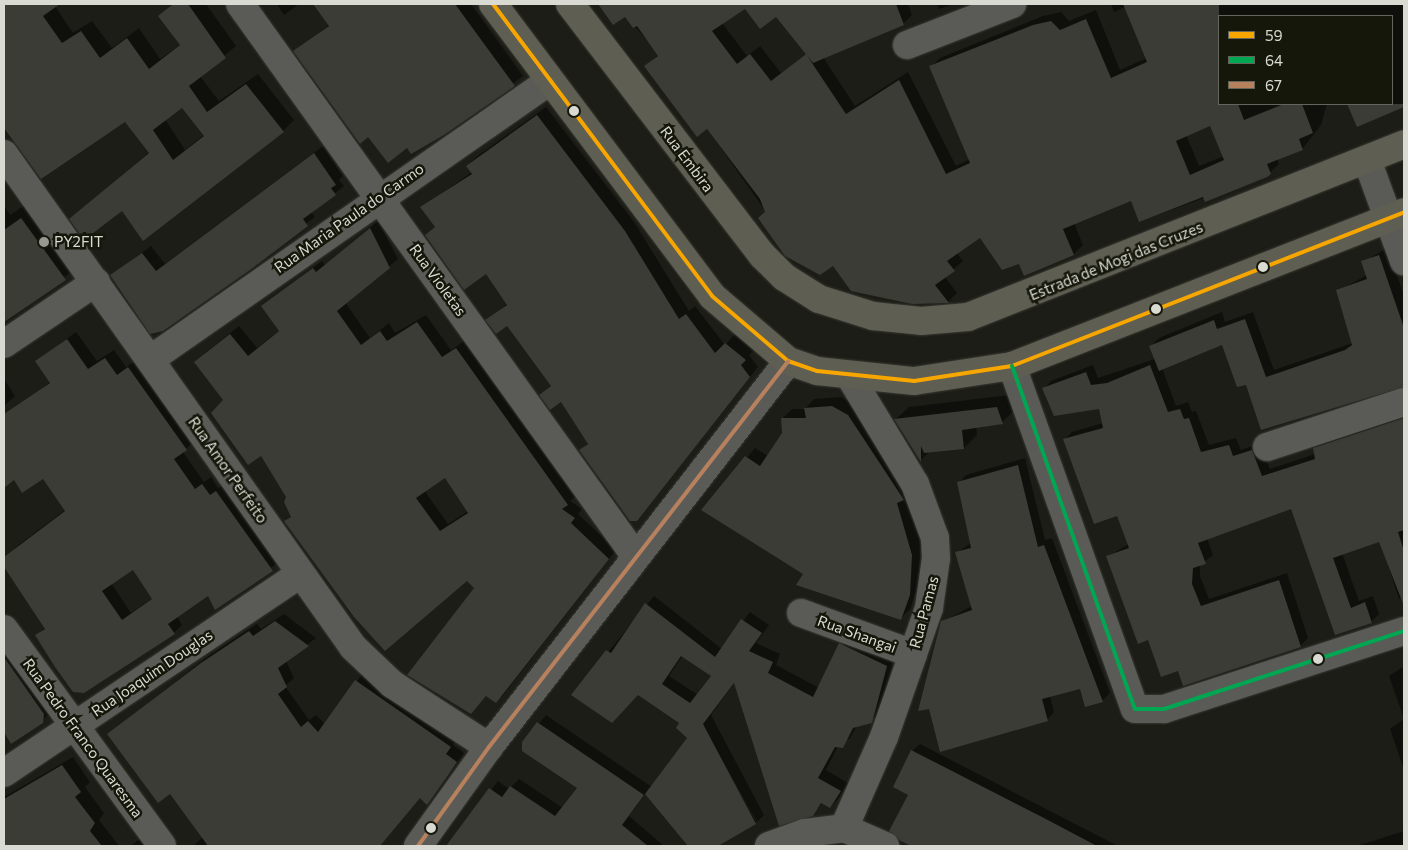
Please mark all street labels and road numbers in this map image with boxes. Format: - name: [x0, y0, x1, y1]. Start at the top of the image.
- street label: Rua Embira: [657, 123, 717, 195]
- street label: Rua Maria Paula do Carmo: [271, 159, 427, 277]
- street label: Estrada de Mogi das Cruzes: [1027, 218, 1205, 304]
- street label: Rua Violetas: [406, 240, 470, 320]
- street label: Rua Amor Perfeito: [185, 413, 271, 527]
- street label: Rua Pamas: [906, 574, 942, 650]
- street label: Rua Shangai: [815, 611, 899, 657]
- street label: Rua Joaquim Douglas: [88, 626, 216, 720]
- street label: Rua Pedro Franco Quaresma: [19, 655, 147, 821]

